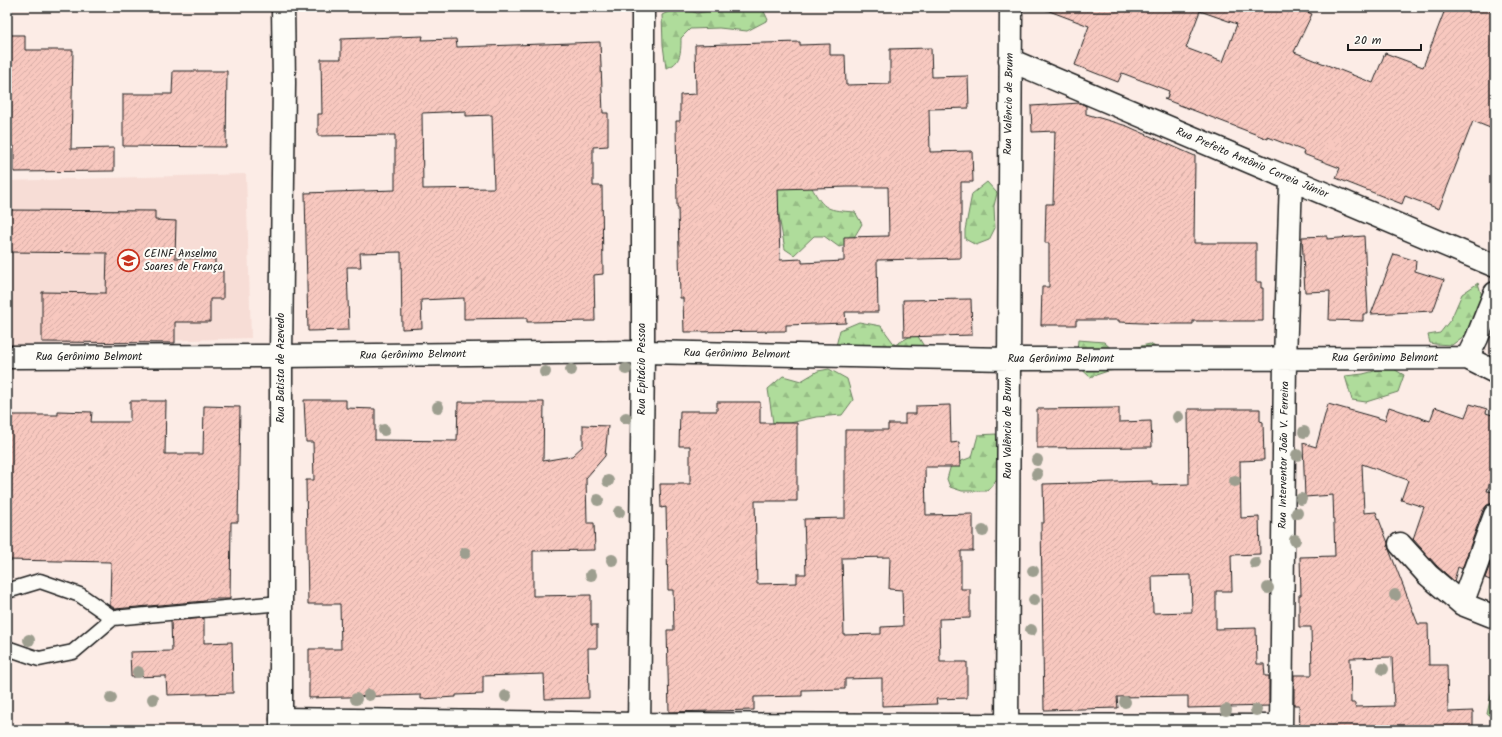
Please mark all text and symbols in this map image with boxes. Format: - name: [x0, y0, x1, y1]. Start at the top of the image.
- scale bar: [1348, 26, 1421, 52]
- text: 20 m: [1354, 31, 1382, 50]
- street label: Rua Valêncio de Brum: [999, 53, 1019, 155]
- street label: Rua Prefeito Antônio Correia Júnior: [1173, 123, 1332, 204]
- place label: CEINF Anselmo Soares de França: [144, 245, 223, 276]
- school or university icon: CEINF Anselmo Soares de França: [115, 247, 141, 273]
- street label: Rua Batista de Azevedo: [272, 313, 290, 423]
- street label: Rua Epitácio Pessoa: [633, 323, 651, 415]
- street label: Rua Gerônimo Belmont: [683, 344, 791, 364]
- street label: Rua Gerônimo Belmont: [359, 345, 467, 365]
- street label: Rua Gerônimo Belmont: [36, 348, 143, 366]
- street label: Rua Gerônimo Belmont: [1332, 349, 1439, 367]
- street label: Rua Gerônimo Belmont: [1008, 350, 1115, 368]
- street label: Rua Valêncio de Brum: [999, 377, 1017, 479]
- street label: Rua Interventor João V. Ferreira: [1274, 381, 1294, 529]

